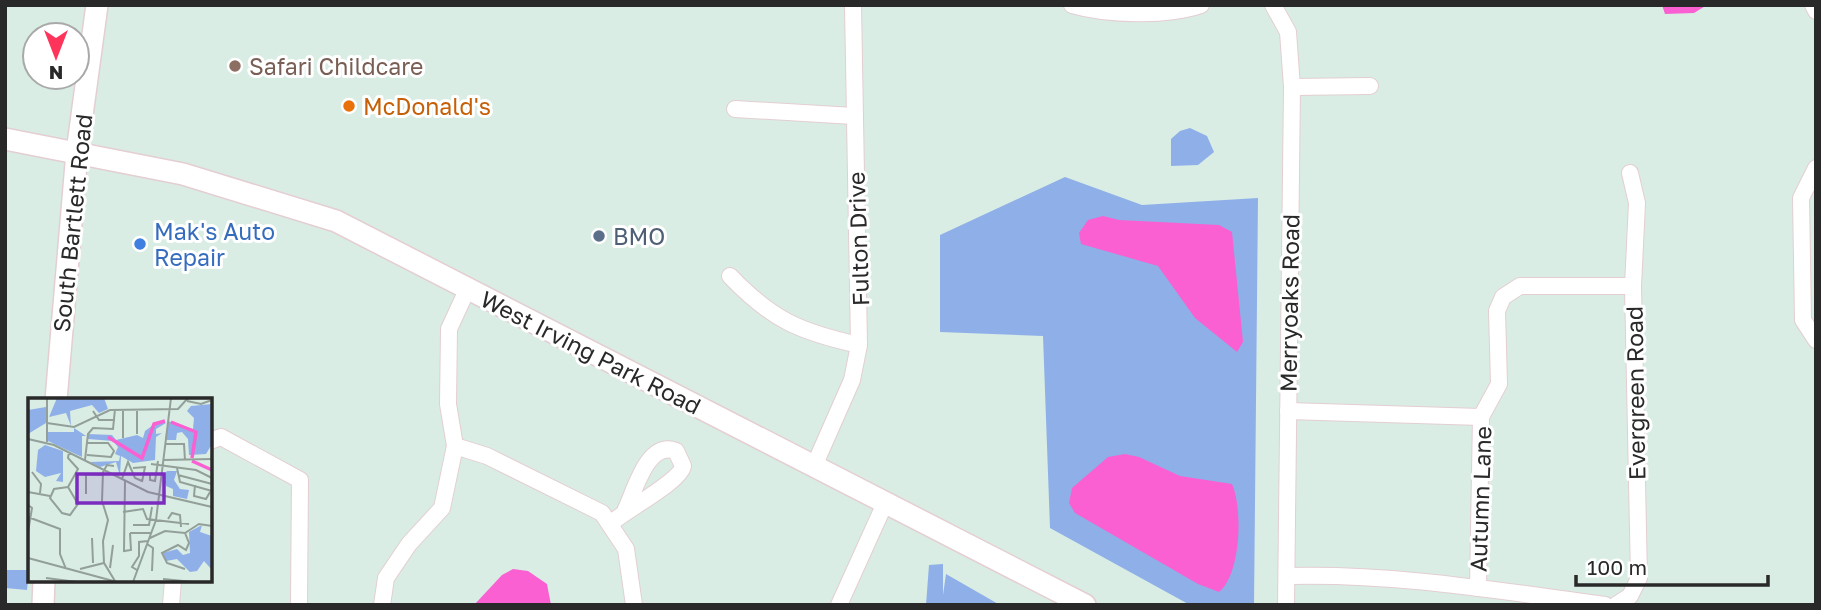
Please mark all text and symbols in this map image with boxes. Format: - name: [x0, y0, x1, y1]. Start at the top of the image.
- north arrow: [21, 21, 91, 91]
- place label: Safari Childcare: [249, 52, 423, 80]
- marker: Safari Childcare: [227, 58, 243, 74]
- text: N: [49, 62, 63, 85]
- place label: McDonald's: [363, 92, 491, 120]
- marker: McDonald's: [341, 98, 357, 114]
- street label: South Bartlett Road: [47, 112, 97, 334]
- street label: Fulton Drive: [842, 171, 874, 307]
- street label: Merryoaks Road: [1273, 214, 1305, 392]
- place label: Mak's Auto Repair: [154, 217, 275, 271]
- place label: BMO: [613, 222, 665, 250]
- marker: BMO: [591, 228, 607, 244]
- marker: Mak's Auto Repair: [132, 236, 148, 252]
- street label: West Irving Park Road: [476, 284, 706, 420]
- street label: Evergreen Road: [1619, 306, 1651, 480]
- inset map: [28, 398, 212, 582]
- street label: Autumn Lane: [1463, 426, 1497, 572]
- scale bar: [1576, 544, 1769, 588]
- text: 100 m: [1587, 554, 1647, 580]

